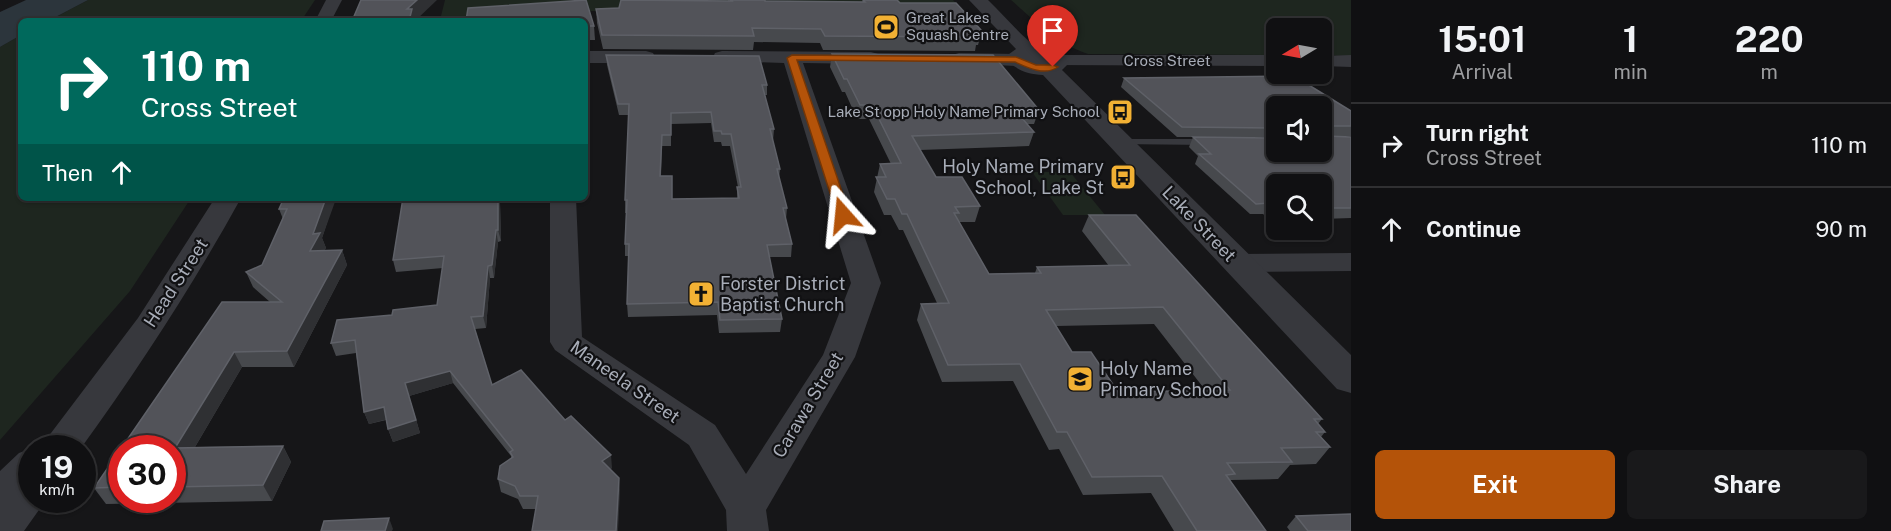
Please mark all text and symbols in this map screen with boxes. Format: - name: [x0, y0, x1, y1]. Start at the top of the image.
- pin: [1027, 5, 1078, 67]
- place label: Great Lakes Squash Centre: [906, 9, 1009, 43]
- sports icon: Great Lakes Squash Centre: [871, 12, 901, 42]
- icon: arrive: [1036, 14, 1069, 47]
- north arrow: [1266, 18, 1332, 84]
- map controls: [1266, 18, 1332, 240]
- text: 15:01: [1438, 18, 1526, 60]
- text: 1: [1623, 18, 1638, 60]
- text: 220: [1735, 18, 1804, 60]
- text: 110 m: [141, 41, 251, 90]
- icon: right: [42, 42, 120, 120]
- street label: Cross Street: [1123, 52, 1211, 69]
- text: Arrival: [1451, 60, 1513, 84]
- text: min: [1614, 60, 1648, 84]
- text: m: [1761, 60, 1778, 84]
- text: Cross Street: [141, 91, 298, 123]
- button: sound: [1266, 96, 1332, 162]
- bus stop icon: Lake St opp Holy Name Primary School: [1105, 97, 1135, 127]
- place label: Lake St opp Holy Name Primary School: [828, 103, 1100, 120]
- text: Turn right: [1426, 120, 1529, 146]
- icon: right: [1375, 129, 1408, 162]
- text: 110 m: [1811, 132, 1867, 158]
- text: Cross Street: [1426, 146, 1542, 170]
- icon: ahead: [105, 156, 138, 189]
- place label: Holy Name Primary School, Lake St: [942, 156, 1104, 198]
- text: Then: [42, 160, 93, 186]
- bus stop icon: Holy Name Primary School, Lake St: [1108, 162, 1138, 192]
- button: search: [1266, 174, 1332, 240]
- street label: Lake Street: [1158, 182, 1241, 266]
- position arrow: [811, 183, 875, 247]
- icon: ahead: [1375, 213, 1408, 246]
- text: Continue: [1426, 216, 1521, 242]
- text: 90 m: [1816, 216, 1867, 242]
- street label: Head Street: [139, 234, 212, 331]
- place label: Forster District Baptist Church: [720, 273, 846, 315]
- church icon: Forster District Baptist Church: [686, 279, 716, 309]
- street label: Maneela Street: [566, 336, 684, 427]
- street label: Carawa Street: [768, 348, 847, 461]
- place label: Holy Name Primary School: [1100, 358, 1228, 400]
- school or university icon: Holy Name Primary School: [1065, 364, 1095, 394]
- speed limit sign: 30: [108, 435, 186, 513]
- text: 19: [41, 449, 73, 485]
- button: Exit: [1375, 450, 1615, 519]
- button: Share: [1627, 450, 1867, 519]
- text: km/h: [39, 481, 75, 498]

